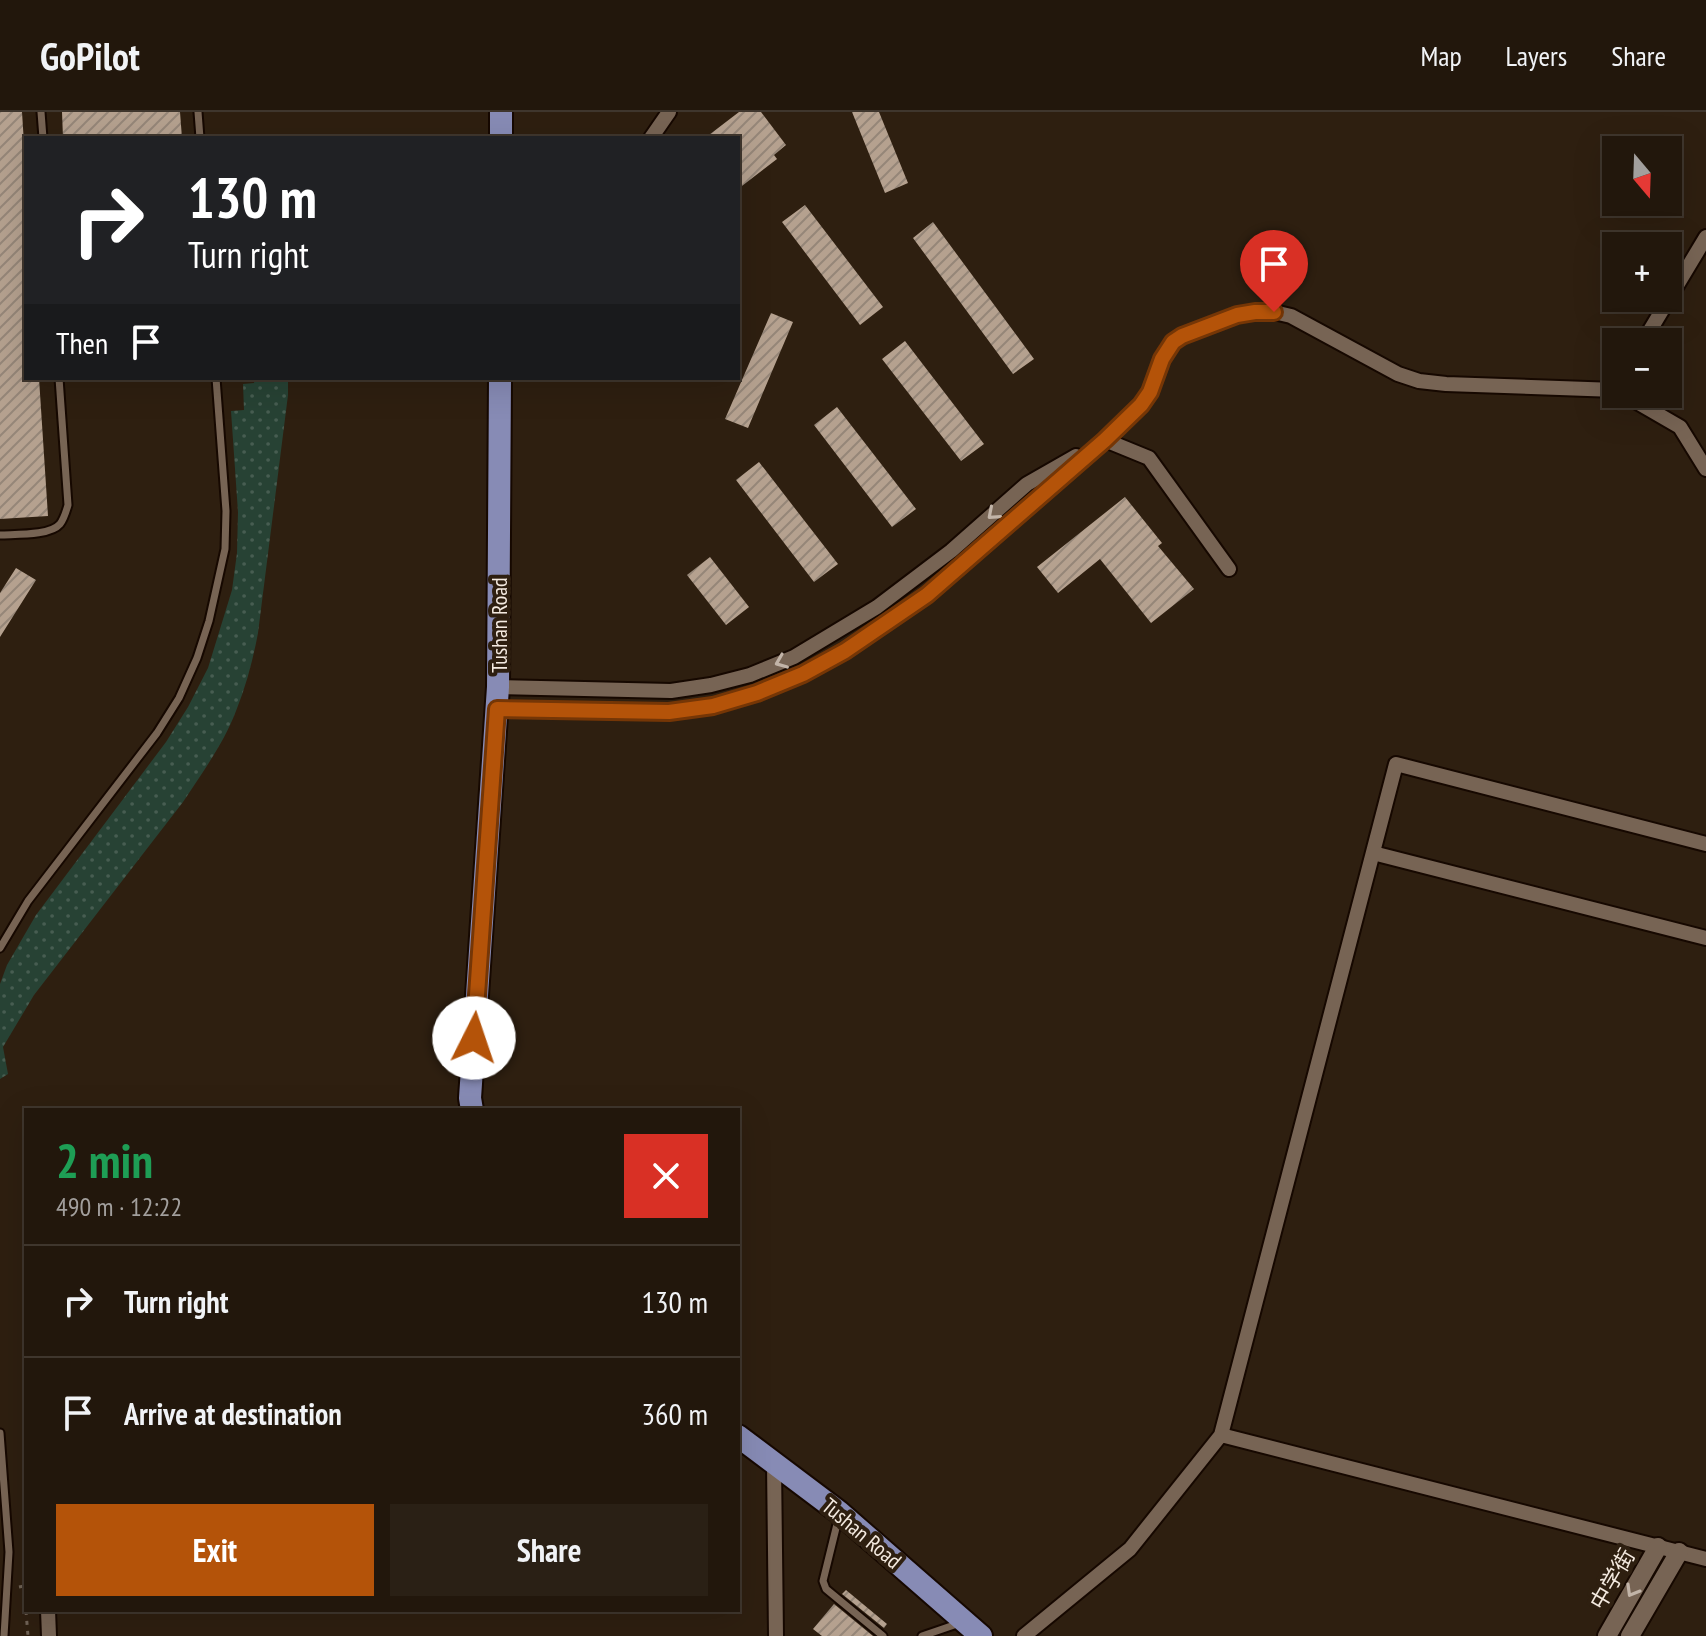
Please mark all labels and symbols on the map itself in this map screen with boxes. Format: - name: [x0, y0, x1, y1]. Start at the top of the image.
- north arrow: [1602, 136, 1682, 216]
- pin: [1240, 230, 1308, 312]
- one-way arrow: [988, 504, 1003, 519]
- street label: Tushan Road: [485, 577, 513, 673]
- one-way arrow: [775, 652, 789, 669]
- position arrow: [432, 996, 516, 1080]
- street label: Tushan Road: [817, 1492, 907, 1574]
- street label: 中学街: [1583, 1543, 1641, 1615]
- one-way arrow: [1626, 1582, 1642, 1597]

